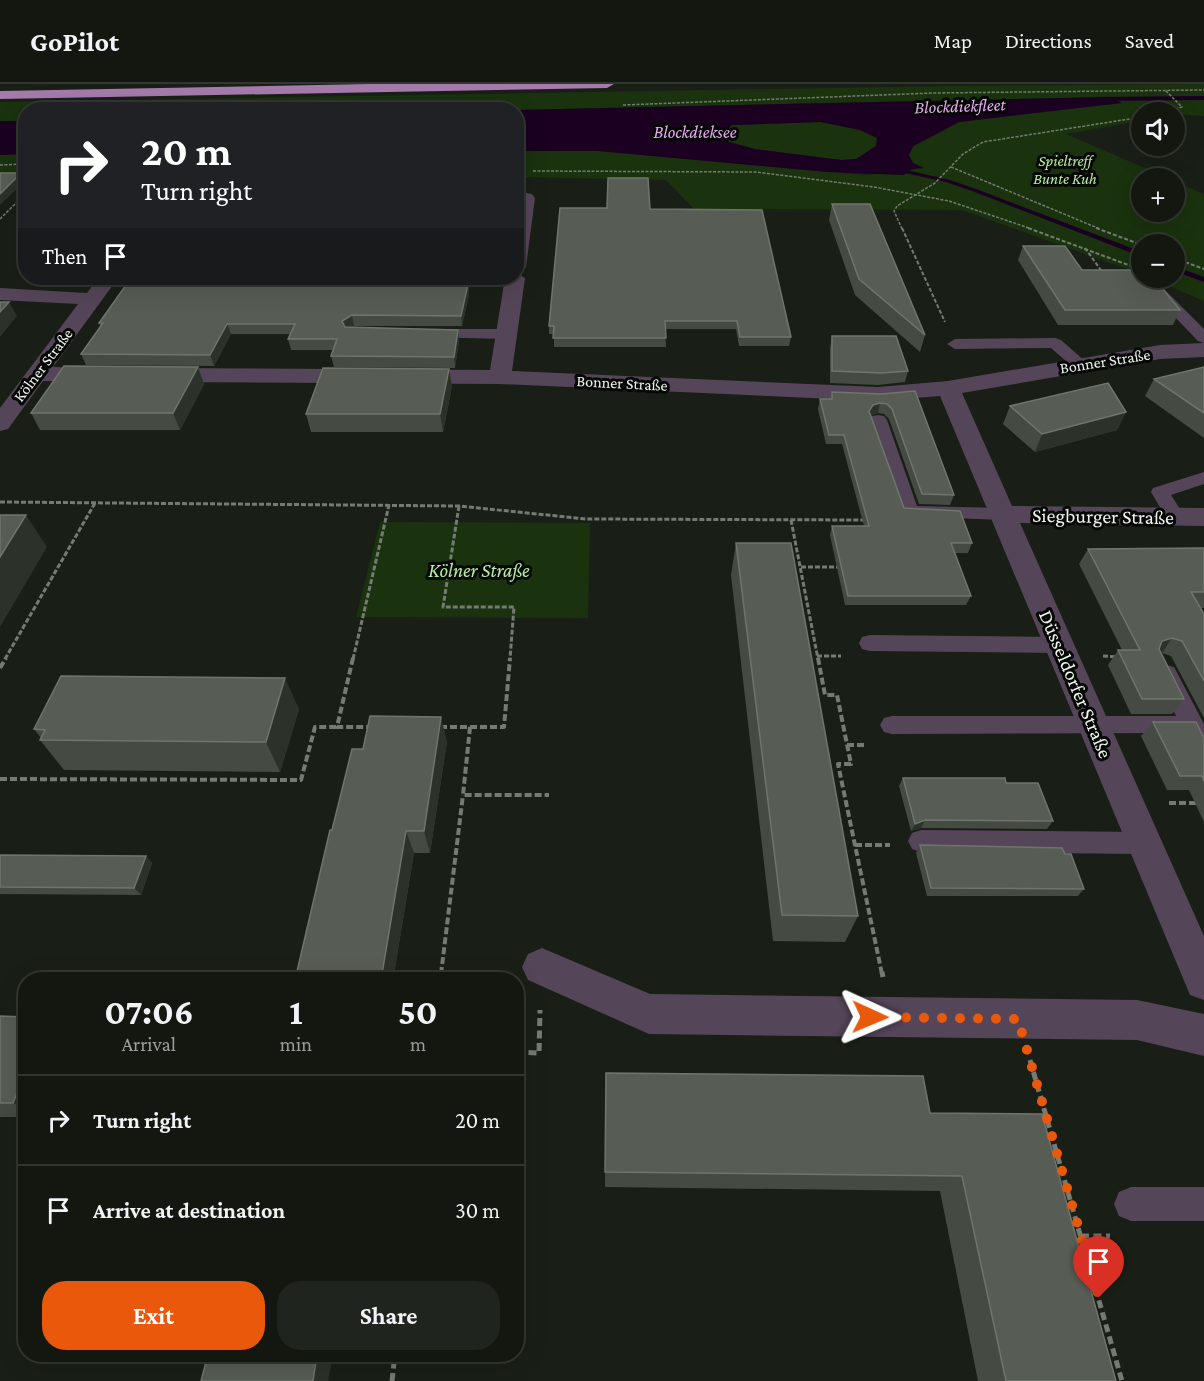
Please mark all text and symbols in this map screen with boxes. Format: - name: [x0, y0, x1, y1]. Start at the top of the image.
- text: GoPilot: [30, 26, 119, 57]
- text: Map: [934, 29, 972, 53]
- text: Directions: [1005, 29, 1092, 53]
- text: Saved: [1125, 29, 1174, 53]
- water label: Blockdiekfleet: [914, 94, 1007, 118]
- map controls: [1131, 102, 1185, 288]
- button: sound: [1131, 102, 1185, 156]
- water label: Blockdieksee: [653, 122, 737, 142]
- icon: right: [42, 126, 120, 204]
- text: 20 m: [141, 127, 232, 174]
- park label: Spieltreff Bunte Kuh: [1033, 152, 1097, 187]
- button: +: [1131, 168, 1185, 222]
- text: Turn right: [141, 176, 252, 206]
- button: −: [1131, 234, 1185, 288]
- icon: arrive: [99, 240, 132, 273]
- text: Then: [42, 244, 87, 269]
- street label: Kölner Straße: [10, 325, 76, 405]
- street label: Bonner Straße: [1059, 345, 1151, 377]
- street label: Bonner Straße: [576, 372, 668, 394]
- street label: Siegburger Straße: [1032, 504, 1174, 529]
- park label: Kölner Straße: [428, 559, 530, 582]
- street label: Düsseldorfer Straße: [1035, 607, 1117, 761]
- position arrow: [838, 985, 902, 1049]
- text: 07:06: [104, 992, 194, 1032]
- text: 1: [289, 992, 303, 1032]
- text: 50: [398, 992, 438, 1032]
- text: Arrival: [122, 1033, 176, 1055]
- text: min: [280, 1033, 312, 1055]
- text: m: [410, 1033, 426, 1055]
- icon: right: [42, 1104, 75, 1137]
- text: Turn right: [93, 1108, 191, 1133]
- text: 20 m: [455, 1108, 500, 1133]
- icon: arrive: [42, 1194, 75, 1227]
- text: Arrive at destination: [93, 1198, 285, 1223]
- text: 30 m: [455, 1198, 500, 1223]
- pin: [1073, 1236, 1124, 1298]
- icon: arrive: [1082, 1245, 1115, 1278]
- button: Exit: [42, 1281, 265, 1350]
- button: Share: [277, 1281, 500, 1350]

